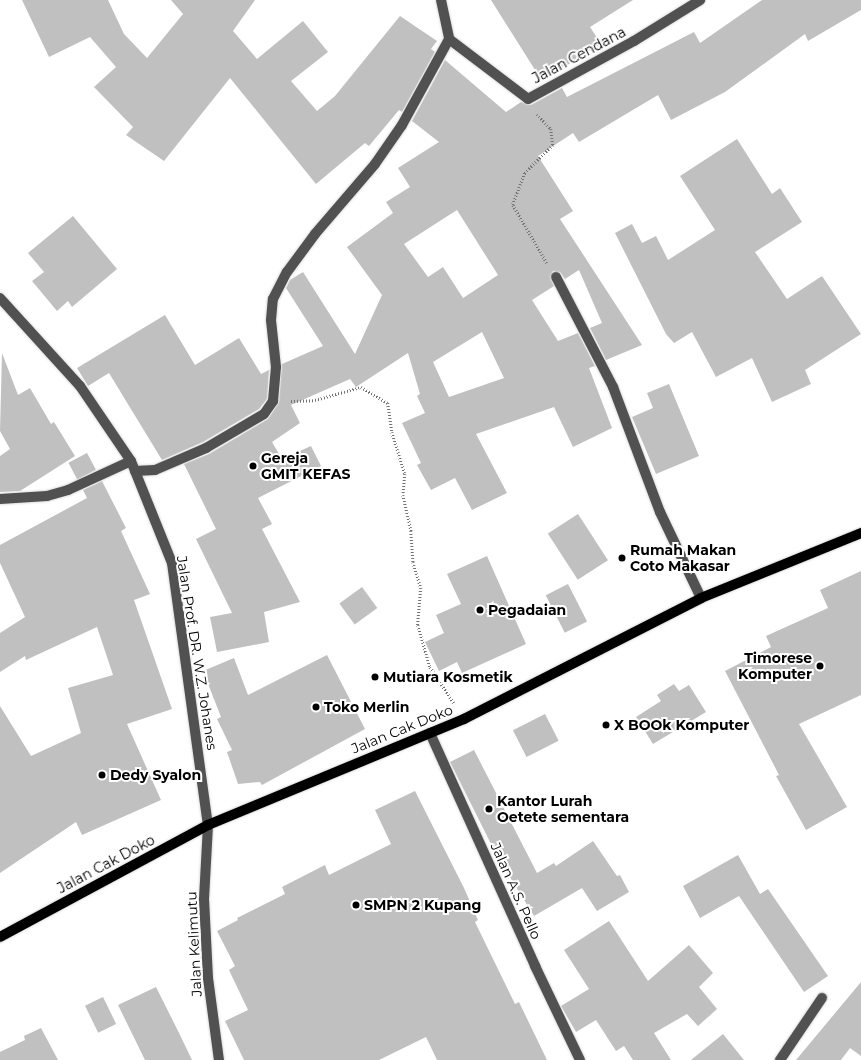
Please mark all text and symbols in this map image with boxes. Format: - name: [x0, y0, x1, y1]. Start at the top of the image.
- street label: Jalan Cendana: [529, 23, 629, 87]
- place label: Gereja GMIT KEFAS: [261, 450, 350, 482]
- marker: Gereja GMIT KEFAS: [248, 461, 258, 471]
- place label: Rumah Makan Coto Makasar: [630, 542, 736, 574]
- marker: Rumah Makan Coto Makasar: [617, 553, 627, 563]
- street label: Jalan Prof. DR. W.Z. Johanes: [173, 555, 221, 751]
- place label: Pegadaian: [488, 602, 566, 618]
- marker: Pegadaian: [475, 605, 485, 615]
- place label: Timorese Komputer: [738, 650, 812, 682]
- marker: Timorese Komputer: [815, 661, 825, 671]
- place label: Mutiara Kosmetik: [383, 669, 513, 685]
- marker: Mutiara Kosmetik: [370, 672, 380, 682]
- place label: Toko Merlin: [324, 699, 409, 715]
- street label: Jalan Cak Doko: [349, 701, 455, 757]
- marker: Toko Merlin: [311, 702, 321, 712]
- place label: X BOOk Komputer: [614, 717, 749, 733]
- marker: X BOOk Komputer: [601, 720, 611, 730]
- place label: Dedy Syalon: [110, 767, 201, 783]
- marker: Dedy Syalon: [97, 770, 107, 780]
- place label: Kantor Lurah Oetete sementara: [497, 793, 629, 826]
- marker: Kantor Lurah Oetete sementara: [484, 804, 494, 814]
- street label: Jalan Cak Doko: [54, 831, 158, 897]
- street label: Jalan A.S. Pello: [487, 840, 545, 942]
- street label: Jalan Kelimutu: [183, 891, 205, 997]
- place label: SMPN 2 Kupang: [364, 897, 481, 913]
- marker: SMPN 2 Kupang: [351, 900, 361, 910]

